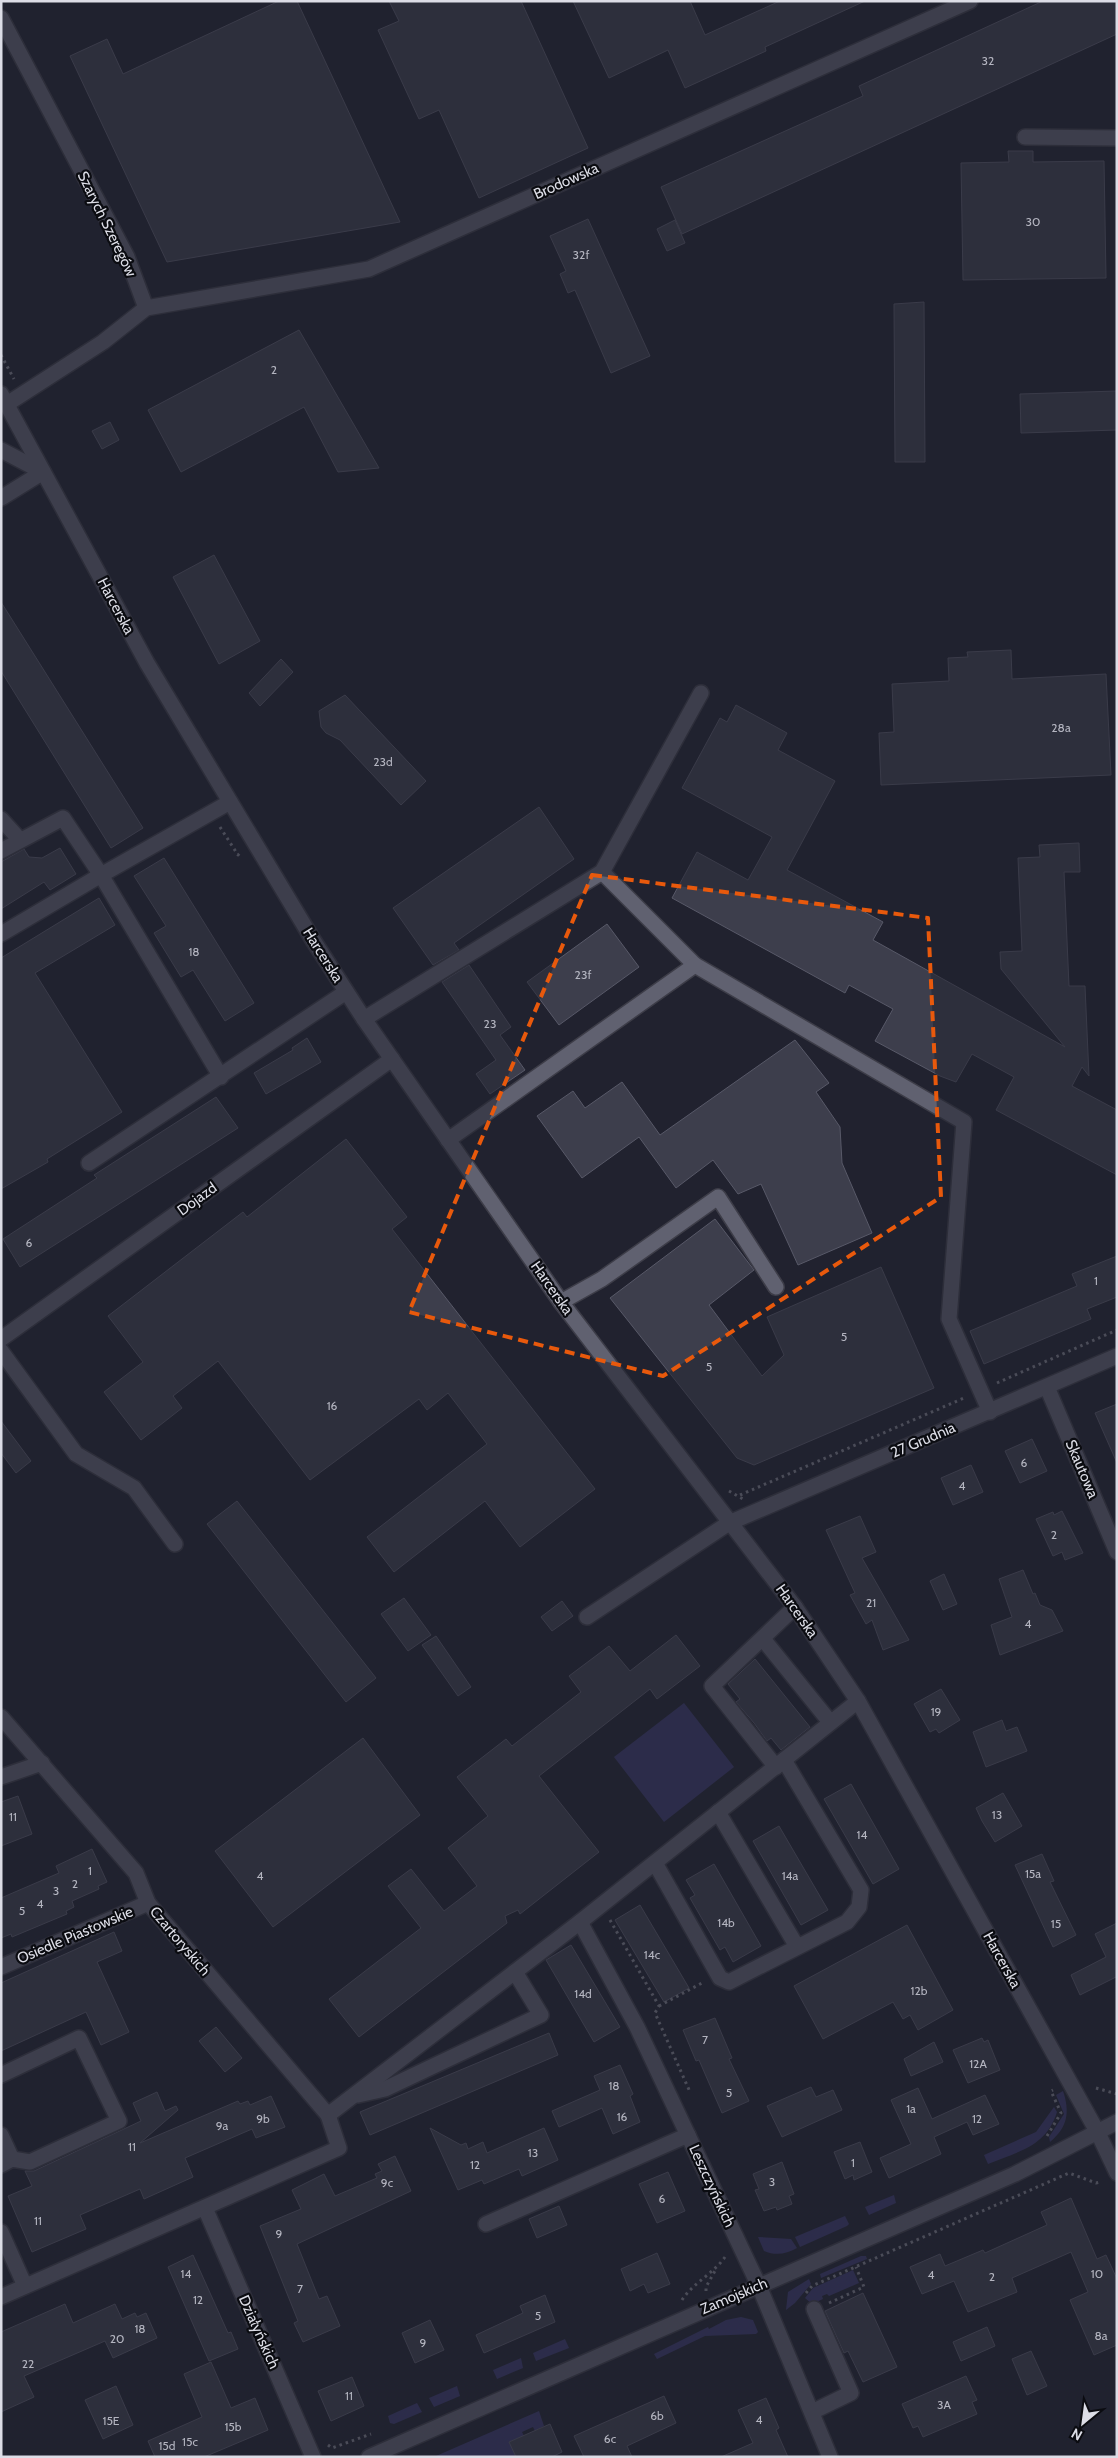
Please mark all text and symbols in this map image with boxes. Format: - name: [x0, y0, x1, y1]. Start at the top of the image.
- house number: 32: [982, 53, 994, 68]
- street label: Brodowska: [531, 158, 602, 203]
- street label: Szarych Szeregów: [74, 168, 140, 280]
- house number: 30: [1026, 214, 1040, 229]
- house number: 32f: [573, 247, 589, 262]
- house number: 2: [271, 362, 277, 377]
- street label: Harcerska: [94, 575, 139, 638]
- house number: 28a: [1051, 720, 1071, 735]
- house number: 23d: [373, 754, 393, 769]
- street label: Harcerska: [299, 924, 347, 986]
- house number: 18: [188, 944, 200, 959]
- house number: 23f: [575, 967, 591, 982]
- house number: 23: [484, 1016, 496, 1031]
- street label: Dojazd: [174, 1179, 220, 1219]
- house number: 6: [26, 1235, 33, 1250]
- street label: Harcerska: [527, 1258, 577, 1319]
- house number: 1: [1094, 1273, 1098, 1288]
- house number: 5: [841, 1329, 847, 1344]
- house number: 5: [706, 1359, 712, 1374]
- house number: 16: [327, 1398, 338, 1413]
- street label: 27 Grudnia: [888, 1418, 959, 1462]
- street label: Skautowa: [1062, 1437, 1103, 1502]
- house number: 6: [1021, 1455, 1028, 1470]
- house number: 4: [959, 1478, 966, 1493]
- house number: 2: [1051, 1527, 1057, 1542]
- street label: Harcerska: [772, 1581, 822, 1642]
- house number: 21: [866, 1595, 876, 1610]
- house number: 4: [1025, 1616, 1032, 1631]
- house number: 19: [931, 1704, 942, 1719]
- house number: 13: [992, 1807, 1002, 1822]
- house number: 11: [9, 1809, 17, 1824]
- house number: 14: [857, 1827, 867, 1842]
- house number: 1: [88, 1863, 92, 1878]
- house number: 15a: [1025, 1866, 1041, 1881]
- house number: 4: [257, 1868, 264, 1883]
- house number: 14a: [782, 1868, 799, 1883]
- house number: 2: [72, 1876, 78, 1891]
- house number: 3: [53, 1883, 59, 1898]
- house number: 4: [37, 1896, 44, 1911]
- street label: Osiedle Piastowskie: [14, 1902, 136, 1968]
- house number: 5: [19, 1903, 25, 1918]
- street label: Czartoryskich: [146, 1903, 214, 1979]
- house number: 14b: [717, 1915, 735, 1930]
- house number: 15: [1051, 1916, 1061, 1931]
- street label: Harcerska: [979, 1929, 1025, 1992]
- house number: 14c: [644, 1947, 661, 1962]
- house number: 12b: [911, 1983, 928, 1998]
- house number: 14d: [574, 1986, 592, 2001]
- house number: 7: [702, 2032, 708, 2047]
- house number: 12A: [969, 2056, 987, 2071]
- house number: 18: [608, 2078, 620, 2093]
- house number: 5: [726, 2085, 732, 2100]
- house number: 1a: [906, 2101, 916, 2116]
- house number: 16: [617, 2109, 628, 2124]
- house number: 9b: [256, 2111, 270, 2126]
- house number: 12: [972, 2111, 982, 2126]
- house number: 9a: [216, 2118, 229, 2133]
- house number: 11: [128, 2139, 136, 2154]
- street label: Leszczyńskich: [685, 2142, 739, 2230]
- house number: 13: [528, 2145, 538, 2160]
- house number: 1: [851, 2155, 855, 2170]
- house number: 12: [470, 2157, 480, 2172]
- house number: 3: [769, 2174, 775, 2189]
- house number: 9c: [381, 2175, 394, 2190]
- house number: 6: [659, 2191, 666, 2206]
- house number: 11: [34, 2213, 42, 2228]
- house number: 9: [276, 2226, 283, 2241]
- house number: 14: [181, 2266, 191, 2281]
- house number: 10: [1091, 2266, 1103, 2281]
- house number: 4: [928, 2267, 935, 2282]
- house number: 2: [989, 2269, 995, 2284]
- street label: Zamojskich: [698, 2274, 770, 2318]
- house number: 7: [297, 2281, 303, 2296]
- house number: 12: [193, 2292, 203, 2307]
- street label: Działyńskich: [235, 2292, 283, 2372]
- house number: 5: [535, 2308, 541, 2323]
- house number: 18: [134, 2321, 146, 2336]
- house number: 8a: [1094, 2328, 1108, 2343]
- house number: 20: [110, 2331, 124, 2346]
- house number: 9: [420, 2335, 427, 2350]
- house number: 22: [22, 2356, 34, 2371]
- house number: 11: [345, 2388, 353, 2403]
- house number: 3A: [937, 2397, 952, 2412]
- north arrow: [1058, 2398, 1108, 2448]
- house number: 6b: [650, 2408, 664, 2423]
- house number: 4: [756, 2412, 763, 2427]
- house number: 15E: [102, 2413, 120, 2428]
- house number: 15b: [224, 2419, 242, 2434]
- text: N: [1068, 2424, 1085, 2445]
- house number: 6c: [604, 2431, 617, 2446]
- house number: 15c: [182, 2434, 198, 2449]
- house number: 15d: [158, 2438, 176, 2453]

